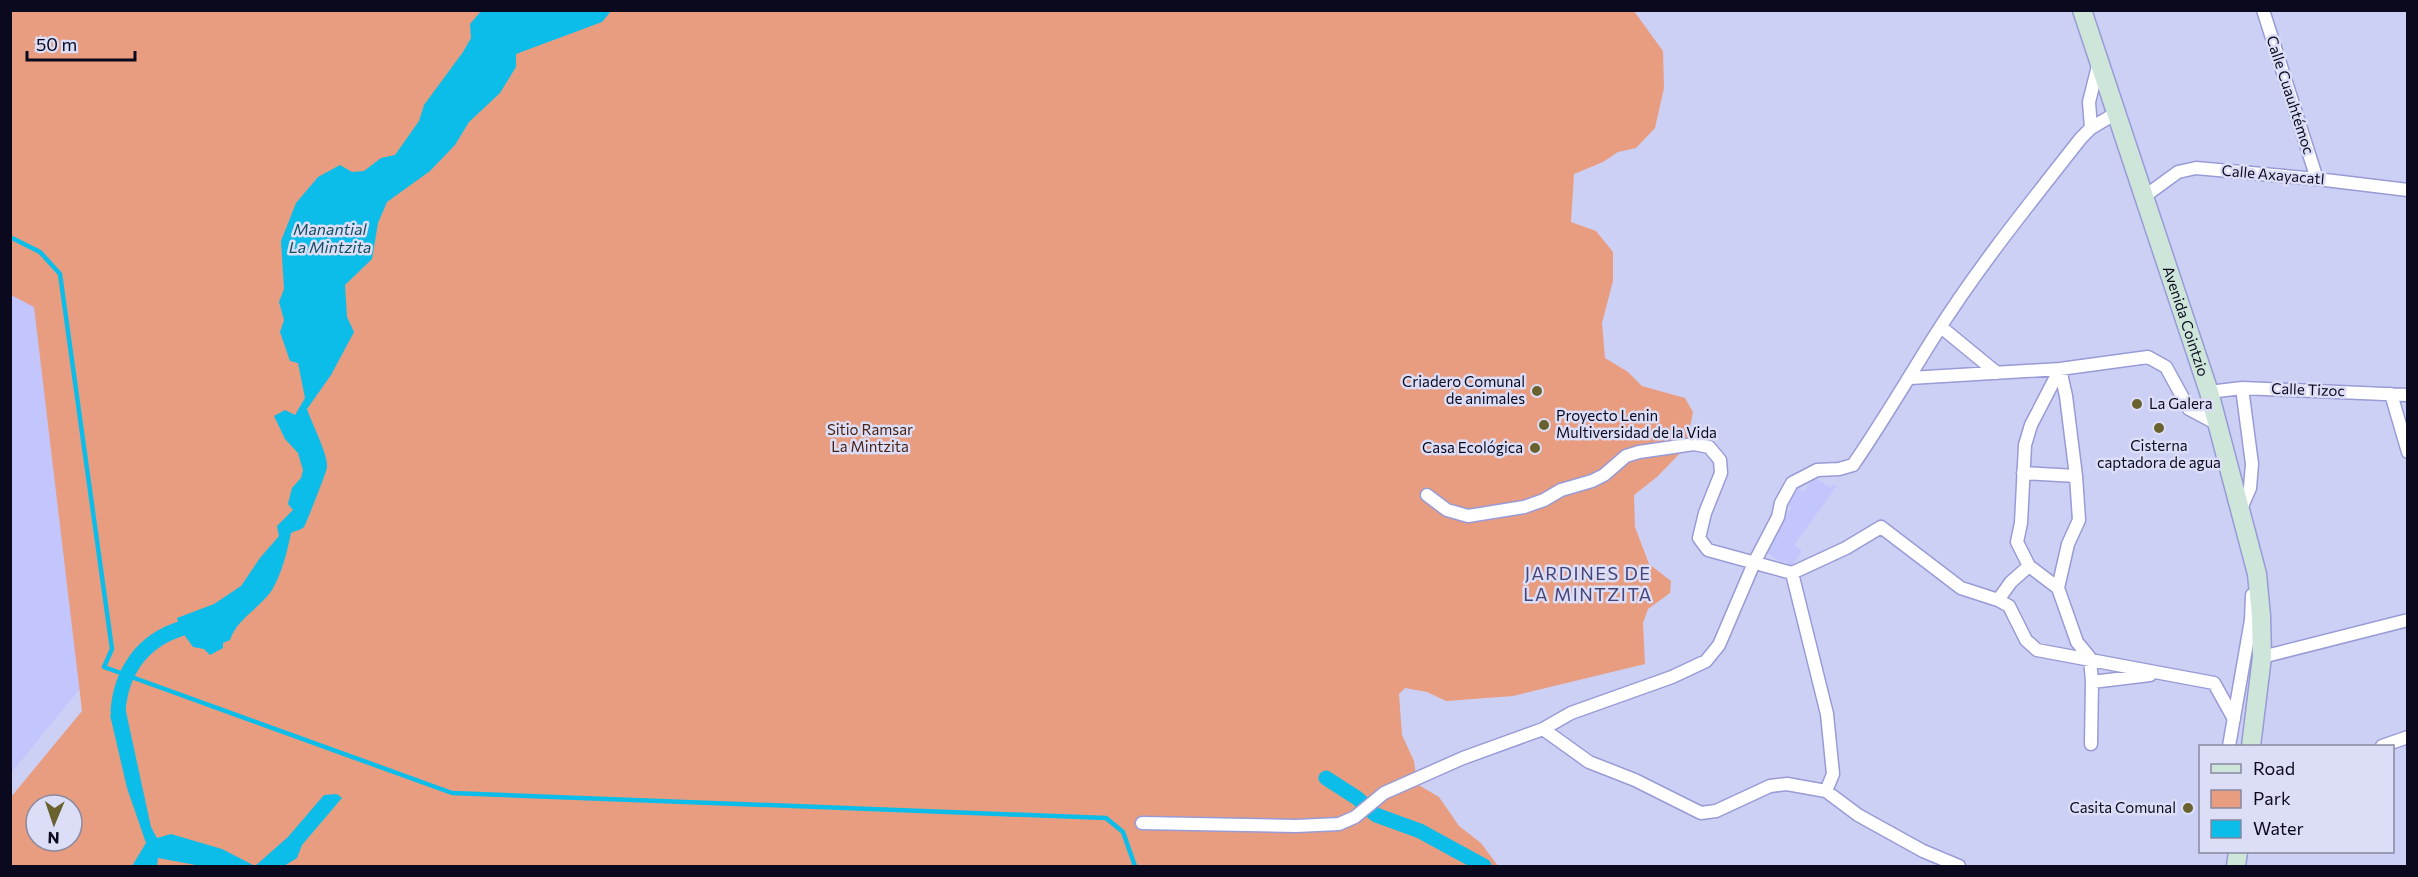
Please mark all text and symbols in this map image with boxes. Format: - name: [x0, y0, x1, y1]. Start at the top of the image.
- scale bar: [27, 24, 135, 62]
- text: 50 m: [36, 33, 77, 55]
- street label: Calle Cuauhtémoc: [2263, 33, 2319, 156]
- street label: Calle Axayacatl: [2221, 161, 2325, 187]
- water label: Manantial La Mintzita: [289, 219, 371, 256]
- street label: Avenida Cointzio: [2160, 263, 2213, 378]
- place label: Criadero Comunal de animales: [1402, 372, 1525, 407]
- street label: Calle Tizoc: [2271, 379, 2345, 399]
- marker: Criadero Comunal de animales: [1530, 384, 1544, 398]
- place label: La Galera: [2149, 394, 2213, 412]
- marker: La Galera: [2130, 397, 2144, 411]
- place label: Proyecto Lenin Multiversidad de la Vida: [1556, 406, 1717, 441]
- marker: Proyecto Lenin Multiversidad de la Vida: [1537, 418, 1551, 432]
- park label: Sitio Ramsar La Mintzita: [827, 420, 913, 455]
- marker: Cisterna captadora de agua: [2152, 421, 2166, 435]
- place label: Cisterna captadora de agua: [2097, 436, 2221, 471]
- place label: Casa Ecológica: [1422, 438, 1523, 456]
- marker: Casa Ecológica: [1528, 441, 1542, 455]
- district label: JARDINES DE LA MINTZITA: [1523, 562, 1653, 605]
- legend: [2199, 745, 2394, 853]
- text: Road: [2253, 757, 2295, 779]
- text: Park: [2253, 787, 2291, 809]
- north arrow: [24, 793, 84, 853]
- place label: Casita Comunal: [2069, 798, 2176, 816]
- marker: Casita Comunal: [2181, 801, 2195, 815]
- text: Water: [2253, 817, 2304, 839]
- text: N: [47, 829, 60, 848]

